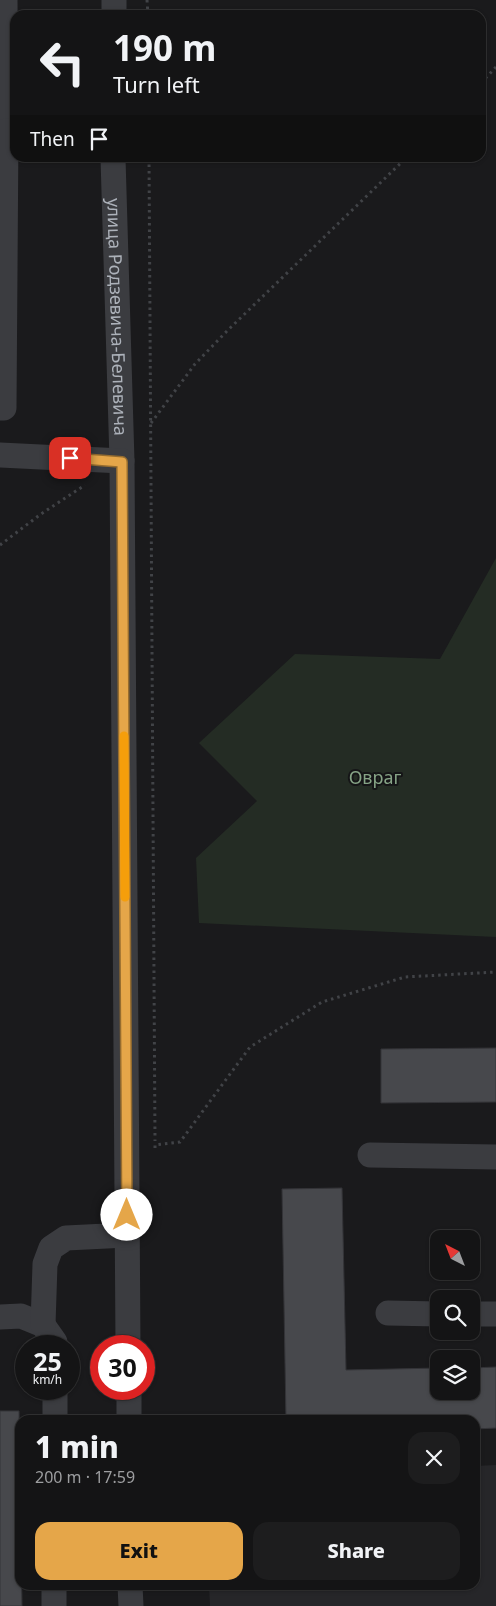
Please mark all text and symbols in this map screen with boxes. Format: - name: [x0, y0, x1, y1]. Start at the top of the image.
- text: 190 m: [113, 24, 216, 71]
- icon: left: [30, 30, 95, 95]
- text: Turn left: [113, 69, 200, 99]
- icon: arrive: [85, 125, 113, 153]
- text: Then: [30, 126, 75, 152]
- street label: улица Родзевича-Белевича: [102, 198, 133, 436]
- pin: [49, 437, 91, 479]
- icon: arrive: [56, 444, 84, 472]
- park label: Овраг: [349, 765, 401, 789]
- position arrow: [100, 1188, 152, 1240]
- north arrow: [430, 1230, 480, 1280]
- map controls: [430, 1230, 480, 1400]
- button: search: [430, 1290, 480, 1340]
- speed limit sign: 30: [90, 1335, 155, 1400]
- text: 25: [33, 1344, 62, 1378]
- button: layers: [430, 1350, 480, 1400]
- text: km/h: [33, 1371, 62, 1388]
- text: 1 min: [35, 1426, 119, 1467]
- button: close: [408, 1432, 460, 1484]
- text: 200 m · 17:59: [35, 1466, 135, 1488]
- button: Exit: [35, 1522, 243, 1580]
- button: Share: [253, 1522, 460, 1580]

